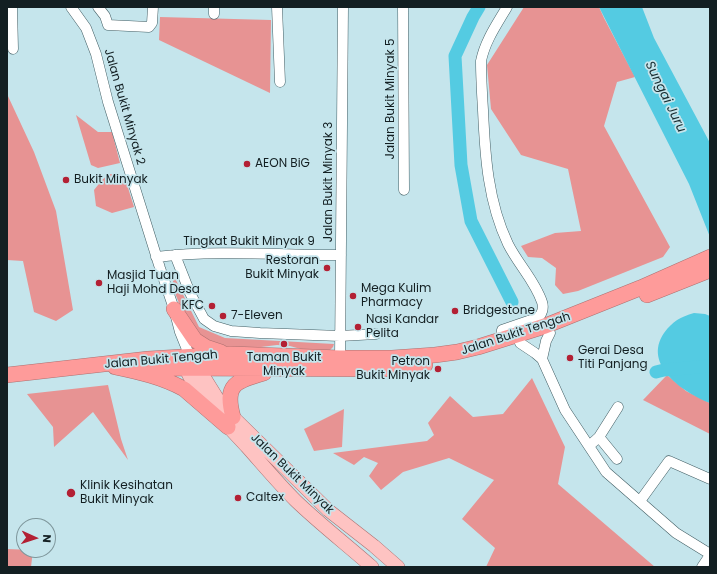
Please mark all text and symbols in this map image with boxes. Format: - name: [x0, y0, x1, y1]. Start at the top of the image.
- street label: Jalan Bukit Minyak 5: [384, 39, 398, 159]
- street label: Jalan Bukit Minyak 2: [101, 47, 147, 167]
- water label: Sungai Juru: [641, 59, 689, 135]
- street label: Jalan Bukit Minyak 3: [322, 122, 336, 242]
- place label: AEON BiG: [255, 157, 310, 171]
- marker: AEON BiG: [242, 159, 252, 169]
- place label: Bukit Minyak: [74, 173, 148, 187]
- marker: Bukit Minyak: [61, 175, 71, 185]
- street label: Tingkat Bukit Minyak 9: [183, 235, 315, 249]
- place label: Restoran Bukit Minyak: [245, 254, 319, 282]
- marker: Restoran Bukit Minyak: [322, 263, 332, 273]
- place label: Masjid Tuan Haji Mohd Desa: [107, 269, 200, 297]
- marker: Masjid Tuan Haji Mohd Desa: [94, 278, 104, 288]
- place label: Mega Kulim Pharmacy: [361, 282, 431, 310]
- marker: Mega Kulim Pharmacy: [348, 291, 358, 301]
- place label: KFC: [182, 299, 204, 313]
- marker: KFC: [207, 301, 217, 311]
- place label: Bridgestone: [463, 304, 535, 318]
- marker: Bridgestone: [450, 306, 460, 316]
- place label: 7-Eleven: [231, 309, 283, 323]
- street label: Jalan Bukit Tengah: [460, 310, 572, 358]
- marker: 7-Eleven: [218, 311, 228, 321]
- place label: Nasi Kandar Pelita: [366, 313, 439, 341]
- marker: Nasi Kandar Pelita: [353, 322, 363, 332]
- marker: Taman Bukit Minyak: [279, 339, 289, 349]
- place label: Gerai Desa Titi Panjang: [578, 344, 648, 372]
- street label: Jalan Bukit Tengah: [104, 348, 218, 372]
- place label: Taman Bukit Minyak: [247, 351, 321, 379]
- marker: Gerai Desa Titi Panjang: [565, 353, 575, 363]
- place label: Petron Bukit Minyak: [356, 355, 430, 383]
- marker: Petron Bukit Minyak: [433, 364, 443, 374]
- street label: Jalan Bukit Minyak: [247, 431, 337, 517]
- place label: Klinik Kesihatan Bukit Minyak: [80, 479, 173, 507]
- marker: Klinik Kesihatan Bukit Minyak: [65, 487, 77, 499]
- place label: Caltex: [246, 491, 284, 505]
- marker: Caltex: [233, 493, 243, 503]
- north arrow: [16, 518, 56, 558]
- text: N: [39, 534, 55, 543]

